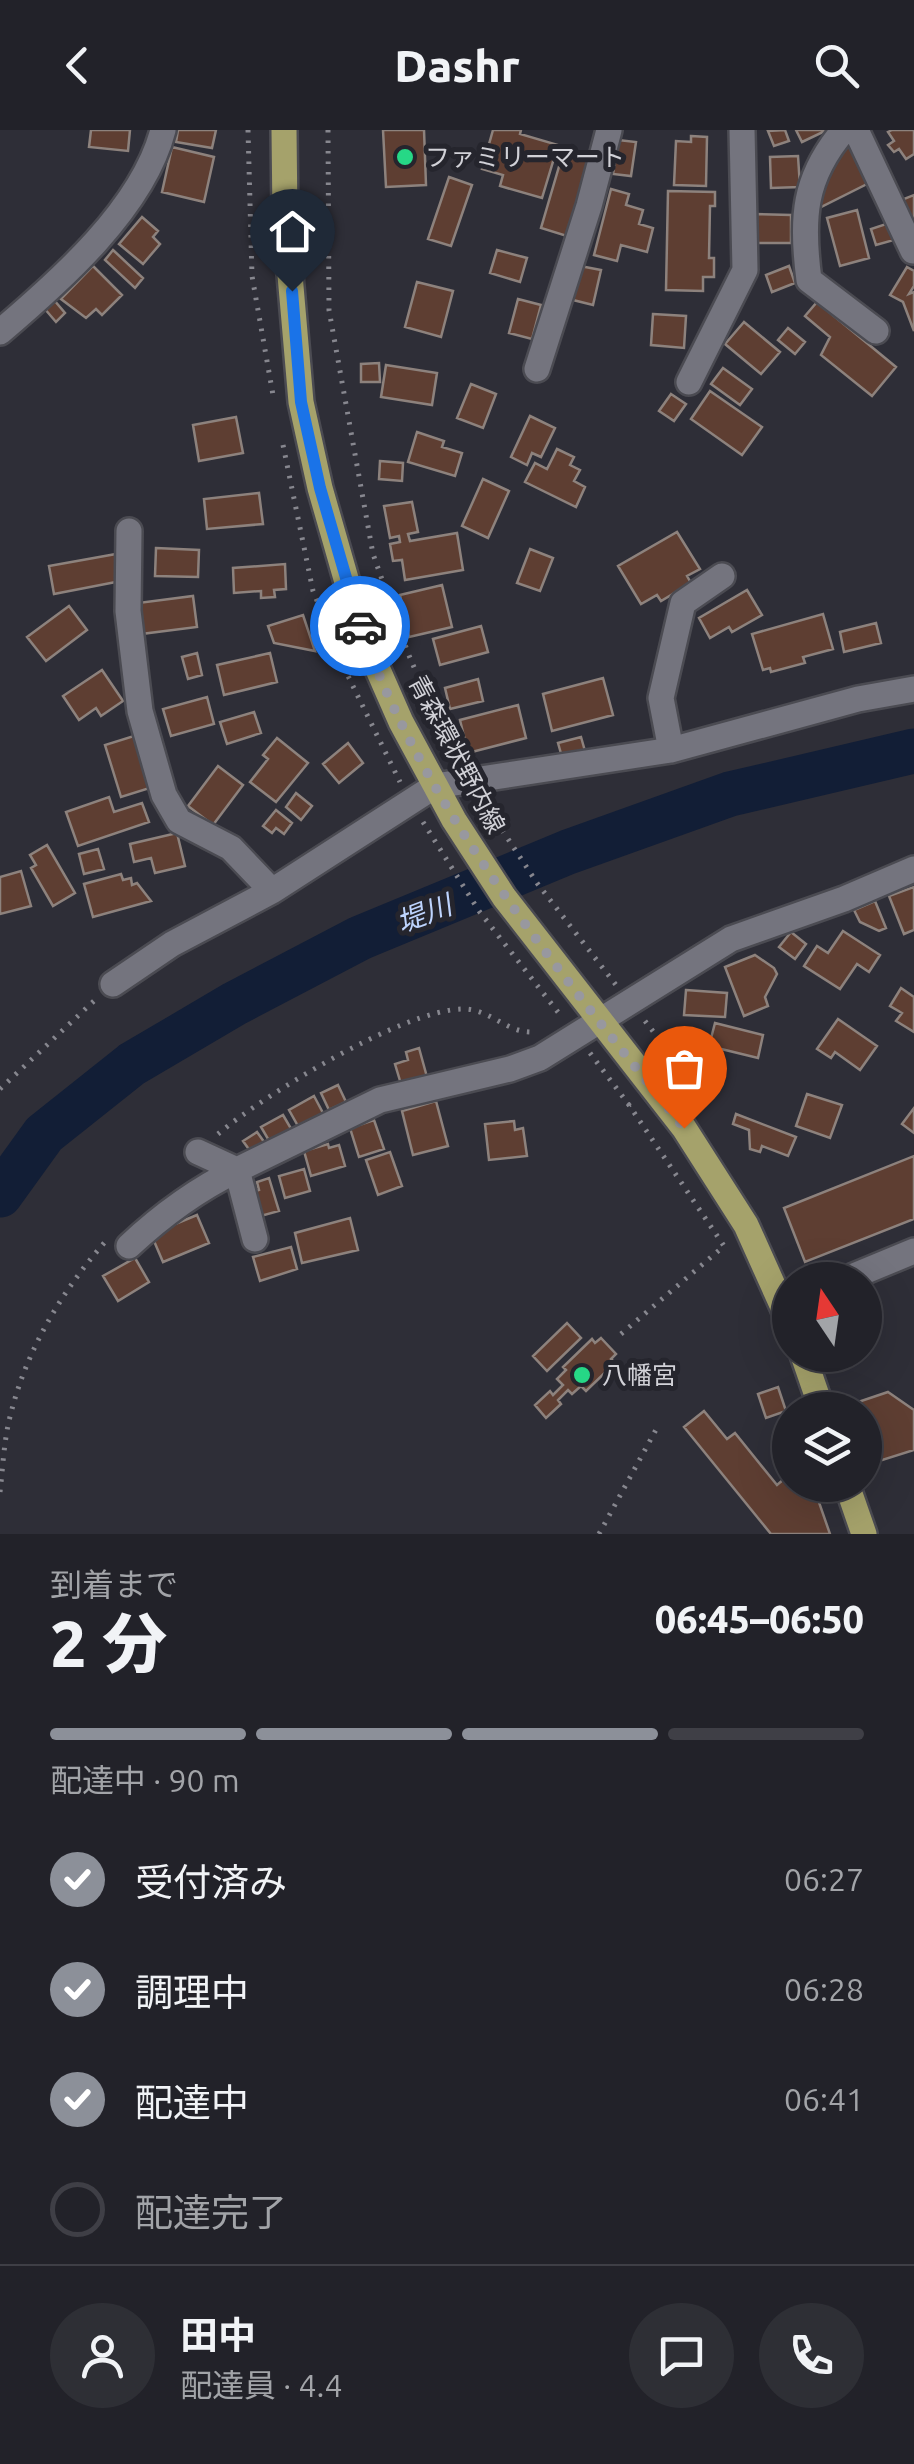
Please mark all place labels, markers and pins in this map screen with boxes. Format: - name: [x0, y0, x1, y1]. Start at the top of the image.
- place label: ファミリーマート: [425, 143, 625, 171]
- marker: ファミリーマート: [394, 146, 416, 168]
- pin: [250, 189, 335, 292]
- pin: [642, 1026, 727, 1129]
- place label: 八幡宮: [602, 1361, 677, 1389]
- marker: 八幡宮: [571, 1364, 593, 1386]

